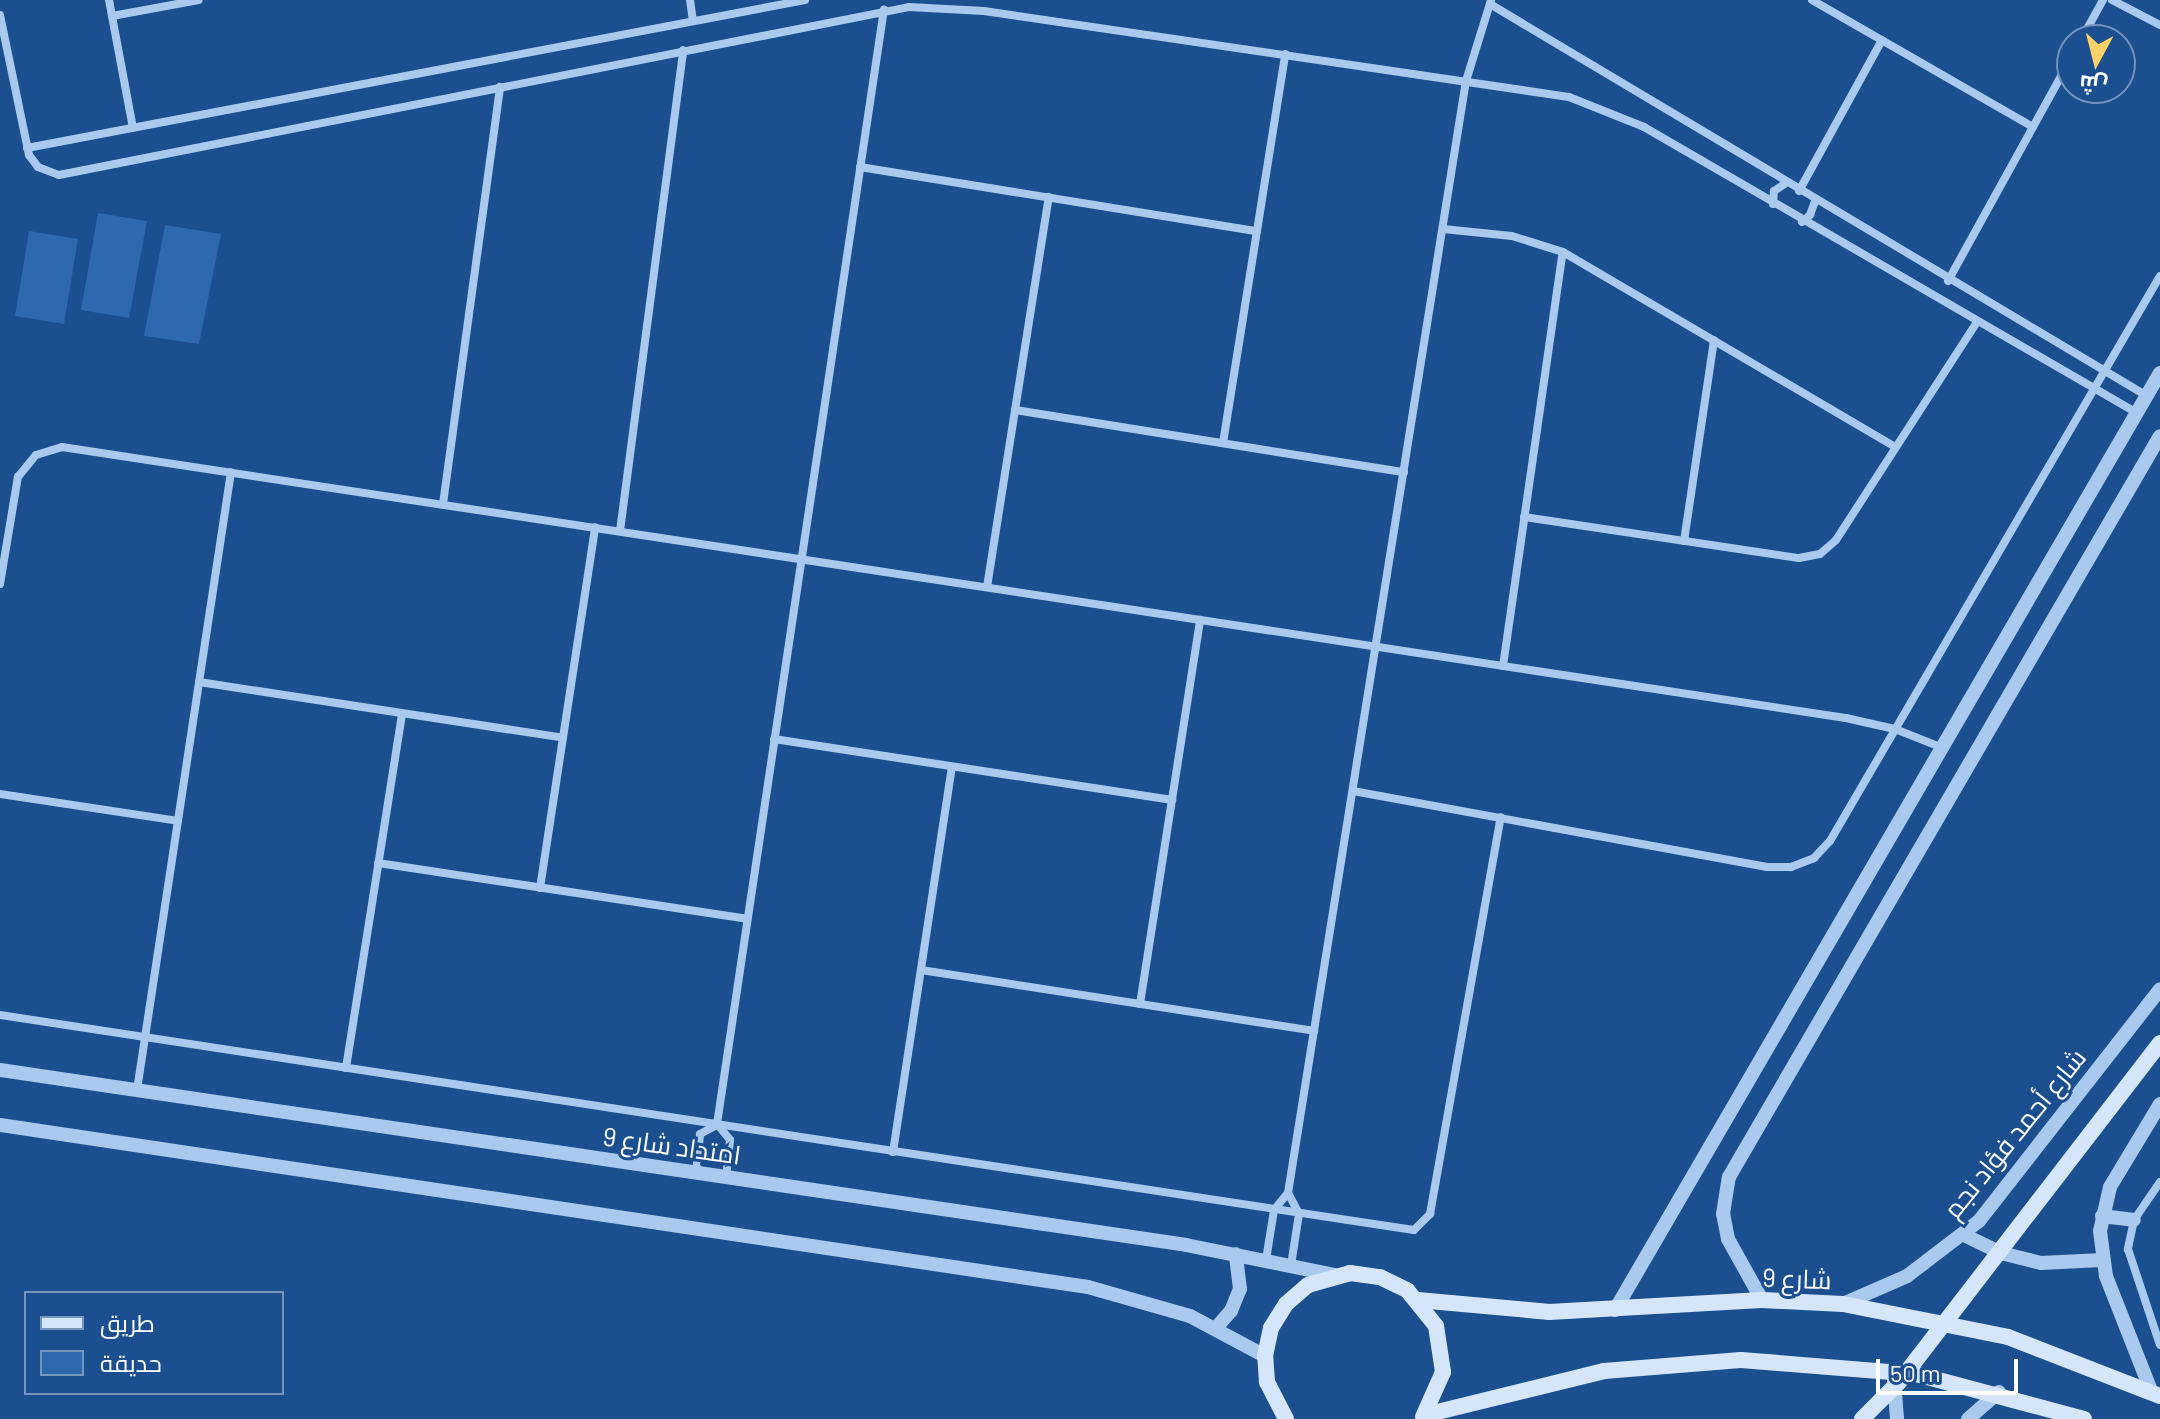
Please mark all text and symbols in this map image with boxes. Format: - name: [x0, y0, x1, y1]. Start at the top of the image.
- north arrow: [2056, 24, 2136, 104]
- text: ش: [2078, 71, 2109, 100]
- street label: شارع أحمد فؤاد نجم: [1936, 1042, 2092, 1224]
- street label: امتداد شارع 9: [601, 1120, 743, 1170]
- street label: شارع 9: [1762, 1261, 1832, 1295]
- legend: [24, 1291, 284, 1395]
- text: طريق: [100, 1308, 155, 1337]
- scale bar: [1880, 1343, 2022, 1393]
- text: حديقة: [100, 1348, 162, 1377]
- text: 50 m: [1890, 1358, 1941, 1387]

